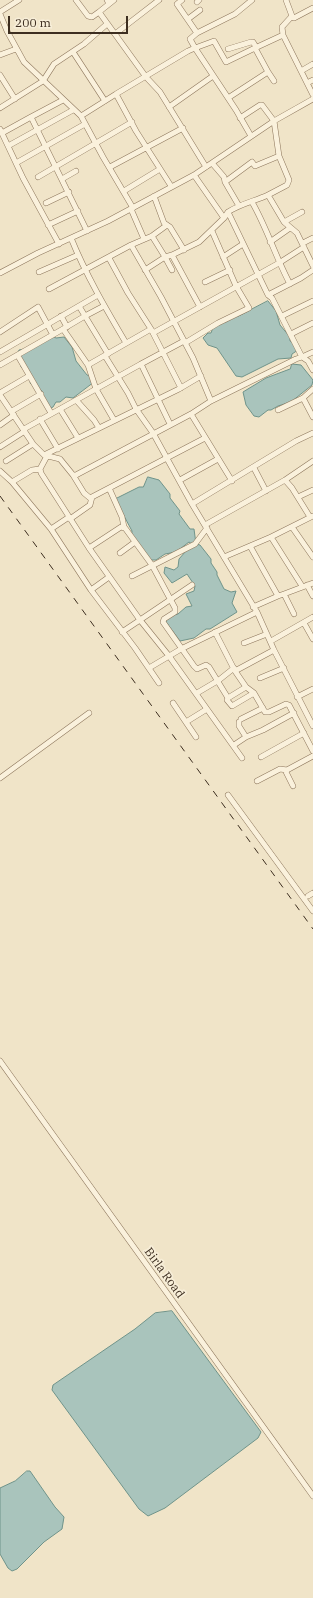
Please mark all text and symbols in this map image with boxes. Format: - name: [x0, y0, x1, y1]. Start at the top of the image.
- scale bar: [10, 8, 130, 34]
- text: 200 m: [15, 15, 51, 30]
- street label: Birla Road: [141, 1245, 187, 1301]

